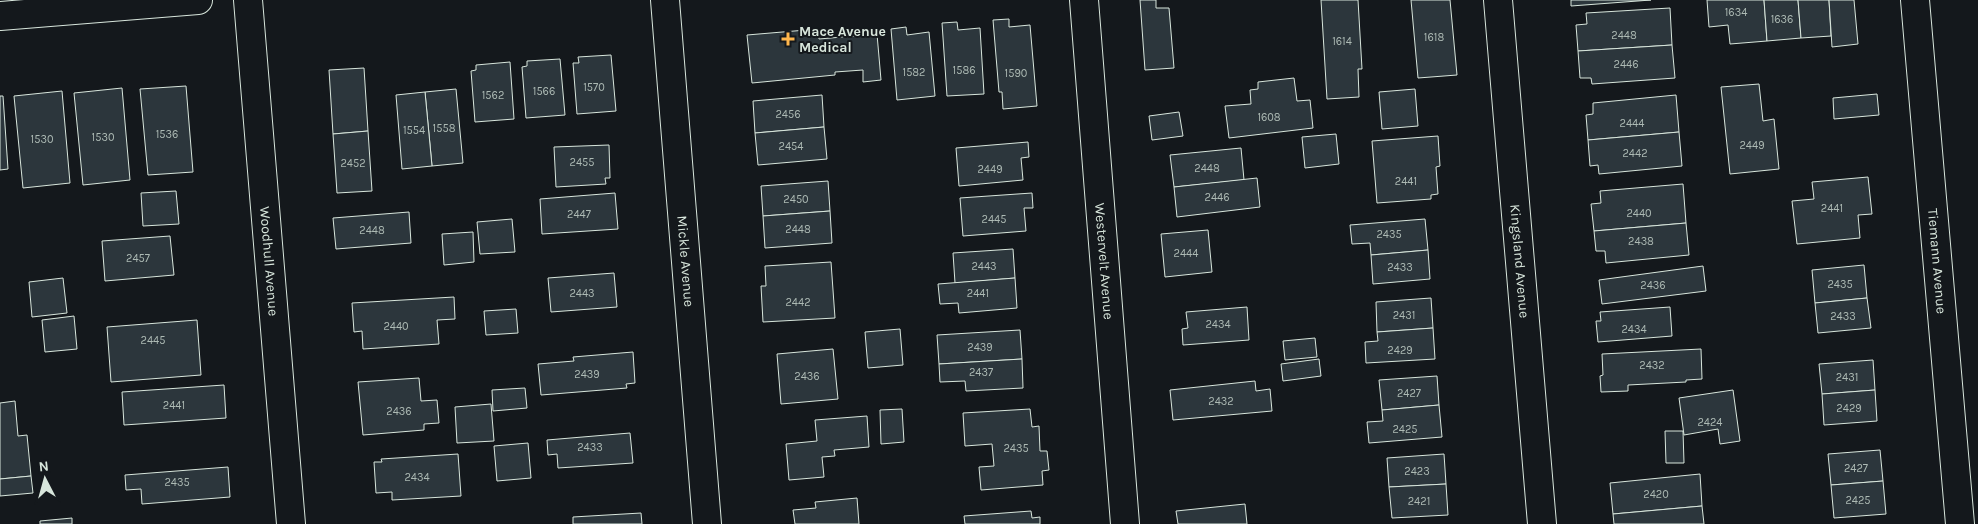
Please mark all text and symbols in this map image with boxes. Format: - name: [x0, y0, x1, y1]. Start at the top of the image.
- house number: 1634: [1725, 6, 1747, 19]
- house number: 1636: [1771, 13, 1793, 26]
- place label: Mace Avenue Medical: [799, 23, 886, 56]
- house number: 2448: [1611, 29, 1637, 42]
- house number: 1618: [1424, 31, 1444, 44]
- marker: Mace Avenue Medical: [781, 32, 795, 46]
- house number: 1614: [1332, 35, 1352, 48]
- house number: 2446: [1614, 58, 1638, 71]
- house number: 1586: [953, 64, 975, 77]
- house number: 1582: [903, 66, 925, 79]
- house number: 1590: [1005, 67, 1027, 80]
- house number: 1570: [583, 81, 605, 94]
- house number: 1566: [533, 85, 555, 98]
- house number: 1562: [482, 89, 504, 102]
- house number: 2456: [775, 108, 801, 121]
- house number: 1608: [1257, 111, 1281, 124]
- house number: 2444: [1620, 117, 1644, 130]
- house number: 1558: [433, 122, 456, 135]
- house number: 1554: [403, 124, 425, 137]
- house number: 1536: [156, 128, 178, 141]
- house number: 1530: [92, 131, 114, 144]
- house number: 1530: [31, 133, 53, 146]
- house number: 2449: [1739, 139, 1765, 152]
- house number: 2454: [779, 140, 803, 153]
- house number: 2442: [1622, 147, 1648, 160]
- house number: 2455: [570, 156, 594, 169]
- house number: 2452: [340, 157, 366, 170]
- house number: 2448: [1194, 162, 1220, 175]
- house number: 2449: [977, 163, 1003, 176]
- house number: 2441: [1395, 175, 1417, 188]
- house number: 2446: [1205, 191, 1229, 204]
- house number: 2450: [783, 193, 809, 206]
- street label: Westervelt Avenue: [1091, 202, 1117, 320]
- house number: 2441: [1821, 202, 1843, 215]
- street label: Kingsland Avenue: [1506, 203, 1533, 319]
- street label: Woodhull Avenue: [256, 206, 282, 317]
- house number: 2440: [1626, 207, 1652, 220]
- house number: 2447: [567, 208, 591, 221]
- street label: Tiemann Avenue: [1924, 208, 1950, 314]
- house number: 2445: [982, 213, 1006, 226]
- street label: Mickle Avenue: [673, 215, 698, 308]
- house number: 2448: [785, 223, 811, 236]
- house number: 2448: [359, 224, 385, 237]
- house number: 2435: [1376, 228, 1402, 241]
- house number: 2438: [1628, 235, 1654, 248]
- house number: 2444: [1174, 247, 1198, 260]
- house number: 2457: [126, 252, 150, 265]
- house number: 2443: [971, 260, 997, 273]
- house number: 2433: [1387, 261, 1413, 274]
- house number: 2435: [1827, 278, 1853, 291]
- house number: 2436: [1640, 279, 1666, 292]
- house number: 2443: [569, 287, 595, 300]
- house number: 2441: [967, 287, 989, 300]
- house number: 2442: [785, 296, 811, 309]
- house number: 2431: [1393, 309, 1415, 322]
- house number: 2433: [1830, 310, 1856, 323]
- house number: 2434: [1205, 318, 1231, 331]
- house number: 2440: [383, 320, 409, 333]
- house number: 2434: [1621, 323, 1647, 336]
- house number: 2445: [141, 334, 165, 347]
- house number: 2439: [967, 341, 993, 354]
- house number: 2429: [1387, 344, 1413, 357]
- house number: 2432: [1639, 359, 1665, 372]
- house number: 2437: [969, 366, 993, 379]
- house number: 2439: [574, 368, 600, 381]
- house number: 2436: [794, 370, 820, 383]
- house number: 2431: [1836, 371, 1858, 384]
- house number: 2427: [1397, 387, 1421, 400]
- house number: 2432: [1208, 395, 1234, 408]
- house number: 2441: [163, 399, 185, 412]
- house number: 2429: [1836, 402, 1862, 415]
- house number: 2436: [386, 405, 412, 418]
- house number: 2424: [1697, 416, 1723, 429]
- house number: 2425: [1392, 423, 1418, 436]
- house number: 2433: [577, 441, 603, 454]
- house number: 2435: [1003, 442, 1029, 455]
- north arrow: [20, 454, 70, 504]
- text: N: [38, 458, 50, 476]
- house number: 2427: [1844, 462, 1868, 475]
- house number: 2423: [1404, 465, 1430, 478]
- house number: 2434: [404, 471, 430, 484]
- house number: 2435: [164, 476, 190, 489]
- house number: 2420: [1643, 488, 1669, 501]
- house number: 2425: [1845, 494, 1871, 507]
- house number: 2421: [1408, 495, 1430, 508]

